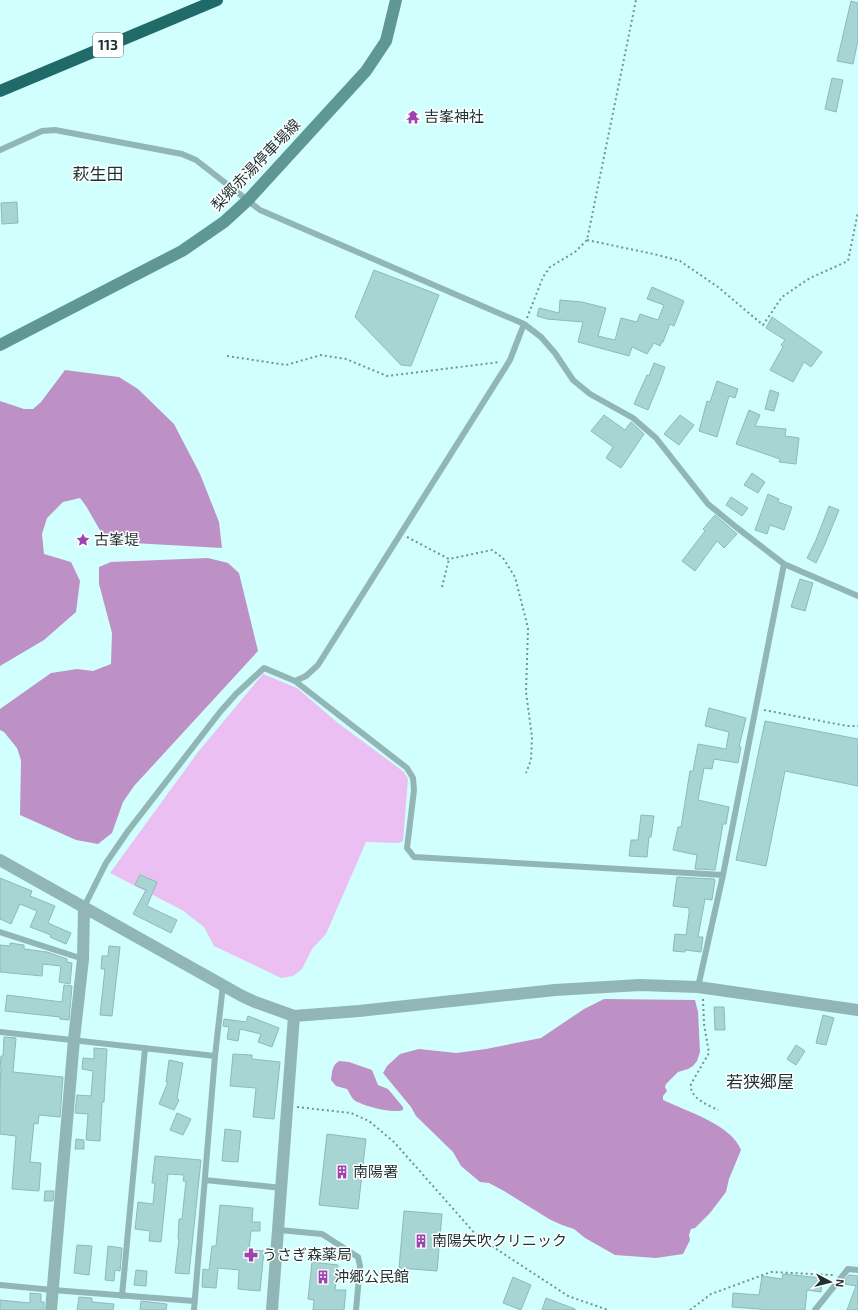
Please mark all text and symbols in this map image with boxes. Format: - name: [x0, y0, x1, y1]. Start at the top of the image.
- road number: 113: [93, 33, 123, 57]
- place label: 吉峯神社: [424, 107, 484, 125]
- temple icon: 吉峯神社: [405, 109, 421, 125]
- street label: 梨郷赤湯停車場線: [207, 115, 303, 214]
- district label: 萩生田: [73, 163, 124, 183]
- place label: 古峯堤: [94, 530, 139, 548]
- place icon: 古峯堤: [75, 532, 91, 548]
- district label: 若狭郷屋: [726, 1071, 794, 1091]
- place label: 南陽署: [353, 1162, 398, 1180]
- building icon: 南陽署: [334, 1164, 350, 1180]
- place label: 南陽矢吹クリニック: [432, 1231, 567, 1249]
- building icon: 南陽矢吹クリニック: [413, 1233, 429, 1249]
- place label: うさぎ森薬局: [262, 1245, 352, 1263]
- pharmacy icon: うさぎ森薬局: [243, 1247, 259, 1263]
- north arrow: [810, 1262, 850, 1302]
- place label: 沖郷公民館: [334, 1267, 409, 1285]
- building icon: 沖郷公民館: [315, 1269, 331, 1285]
- text: N: [833, 1279, 847, 1288]

